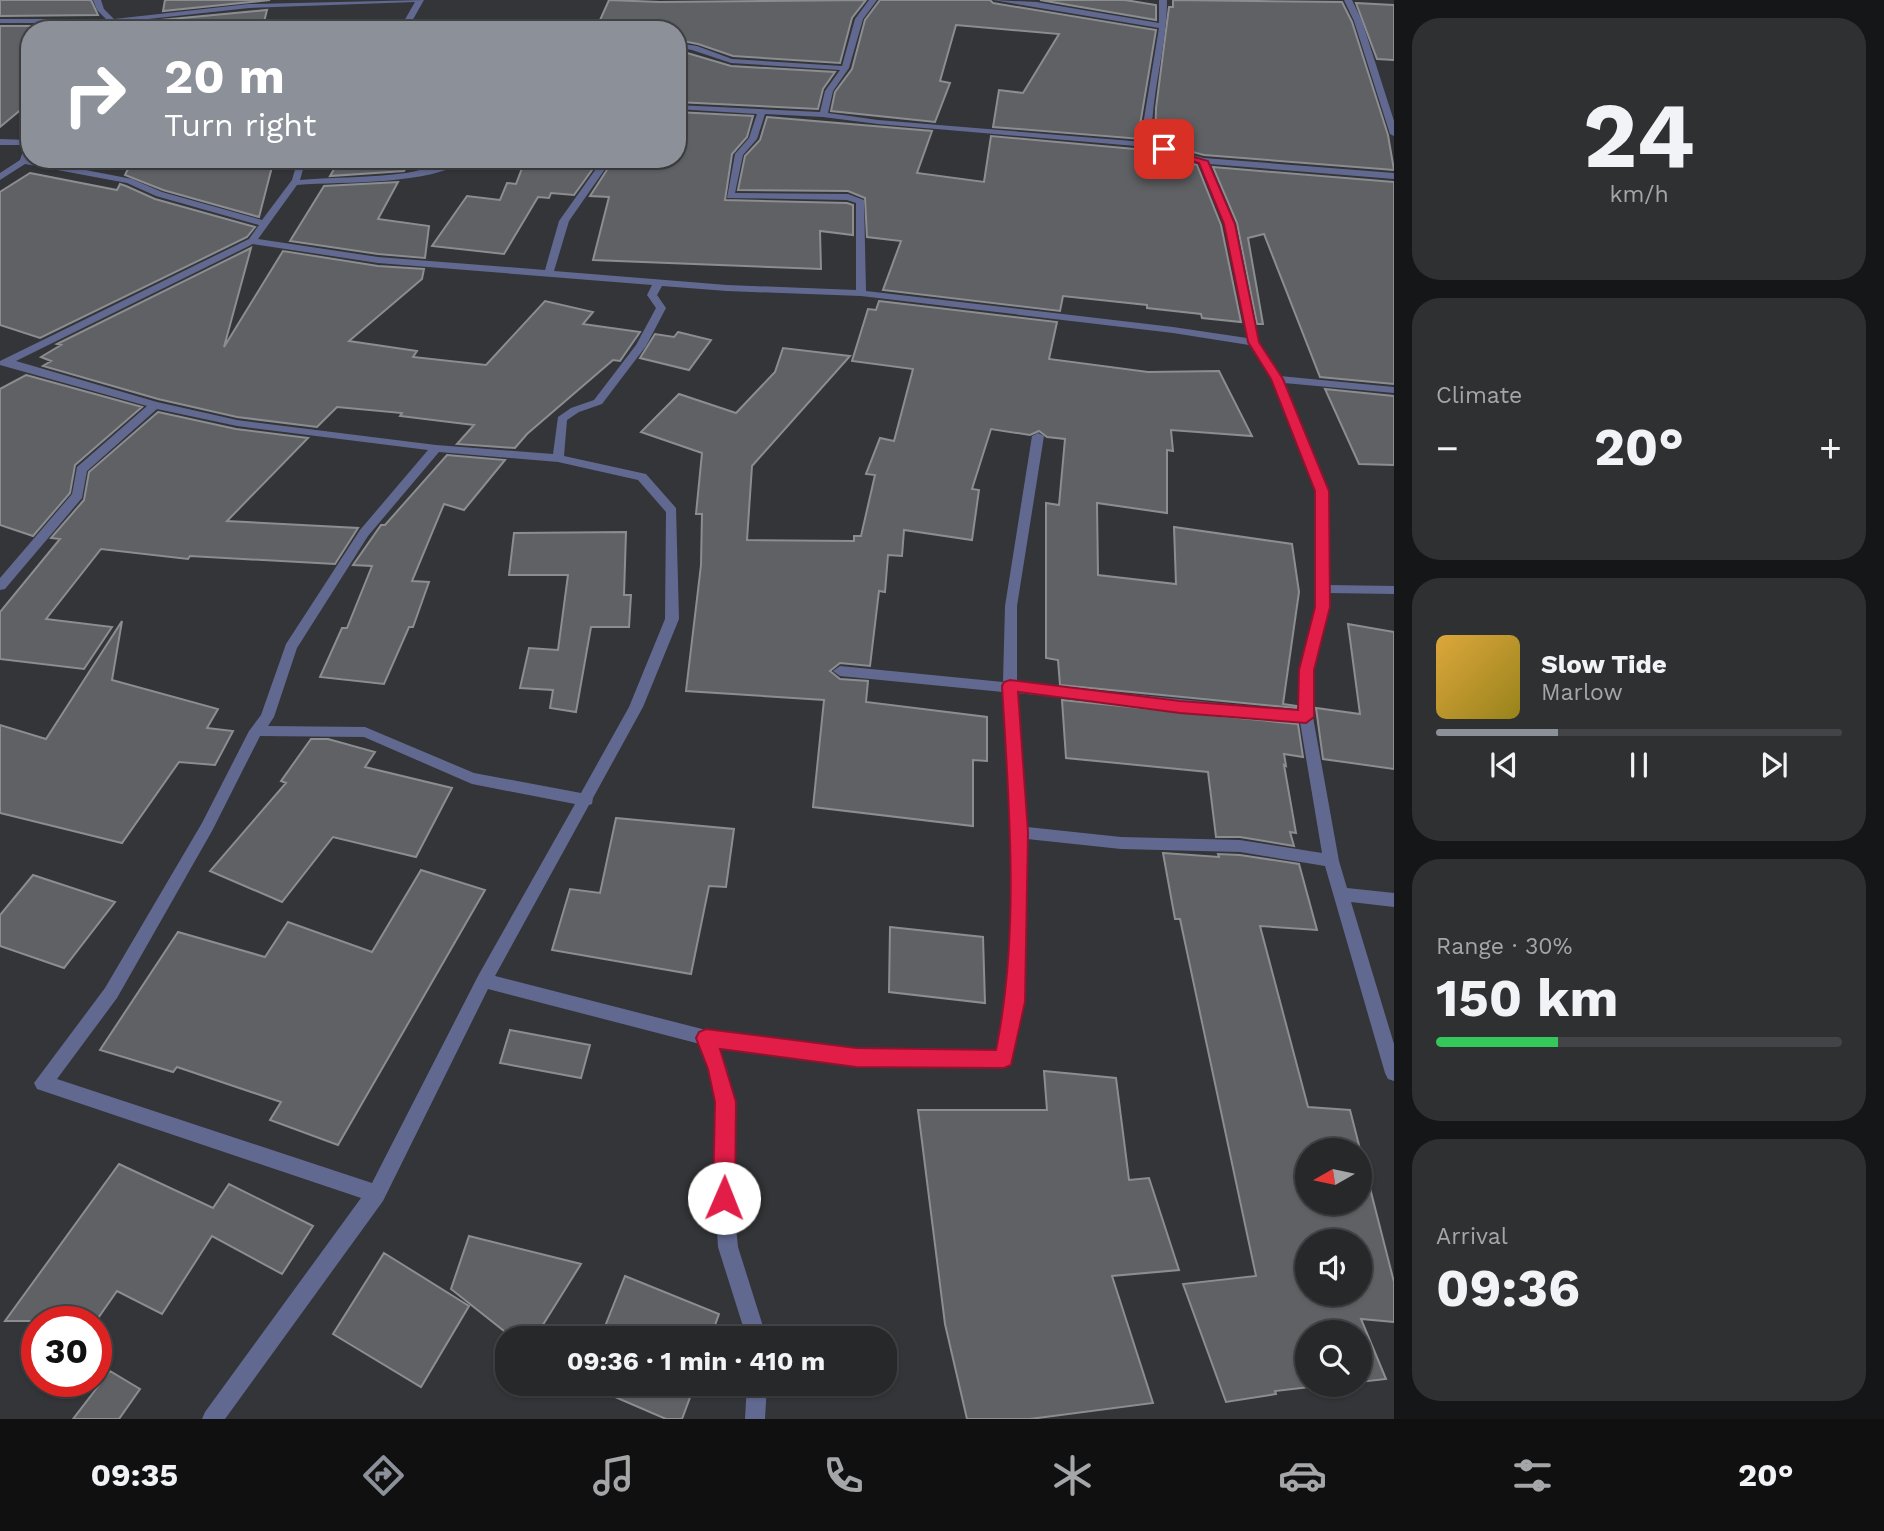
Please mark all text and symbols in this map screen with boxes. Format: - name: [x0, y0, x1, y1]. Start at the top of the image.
- text: 20 m: [164, 47, 285, 105]
- icon: right: [49, 49, 140, 140]
- text: 24: [1583, 82, 1695, 189]
- text: Turn right: [164, 106, 316, 144]
- pin: [1134, 119, 1194, 179]
- icon: arrive: [1145, 130, 1183, 168]
- text: km/h: [1609, 181, 1669, 208]
- text: Climate: [1436, 382, 1522, 409]
- text: 20°: [1594, 417, 1684, 478]
- text: −: [1436, 426, 1459, 470]
- text: +: [1819, 426, 1842, 470]
- text: Slow Tide: [1541, 649, 1667, 679]
- text: Marlow: [1541, 679, 1623, 706]
- icon: previous: [1485, 746, 1523, 784]
- icon: pause: [1620, 746, 1658, 784]
- icon: next: [1755, 746, 1793, 784]
- text: Range · 30%: [1436, 933, 1572, 960]
- text: 150 km: [1436, 968, 1618, 1029]
- north arrow: [1295, 1138, 1372, 1214]
- map controls: [1295, 1138, 1372, 1397]
- position arrow: [687, 1161, 761, 1235]
- text: Arrival: [1436, 1223, 1508, 1250]
- button: sound: [1295, 1229, 1372, 1306]
- text: 09:36: [1436, 1258, 1580, 1319]
- speed limit sign: 30: [21, 1306, 112, 1397]
- button: search: [1295, 1320, 1372, 1397]
- text: 09:36 · 1 min · 410 m: [567, 1346, 825, 1376]
- icon: directions: [359, 1451, 408, 1500]
- icon: music: [589, 1451, 638, 1500]
- icon: phone: [819, 1451, 868, 1500]
- icon: climate: [1048, 1451, 1097, 1500]
- icon: car: [1278, 1451, 1327, 1500]
- icon: filters: [1508, 1451, 1557, 1500]
- text: 09:35: [90, 1456, 178, 1494]
- text: 20°: [1738, 1456, 1793, 1494]

